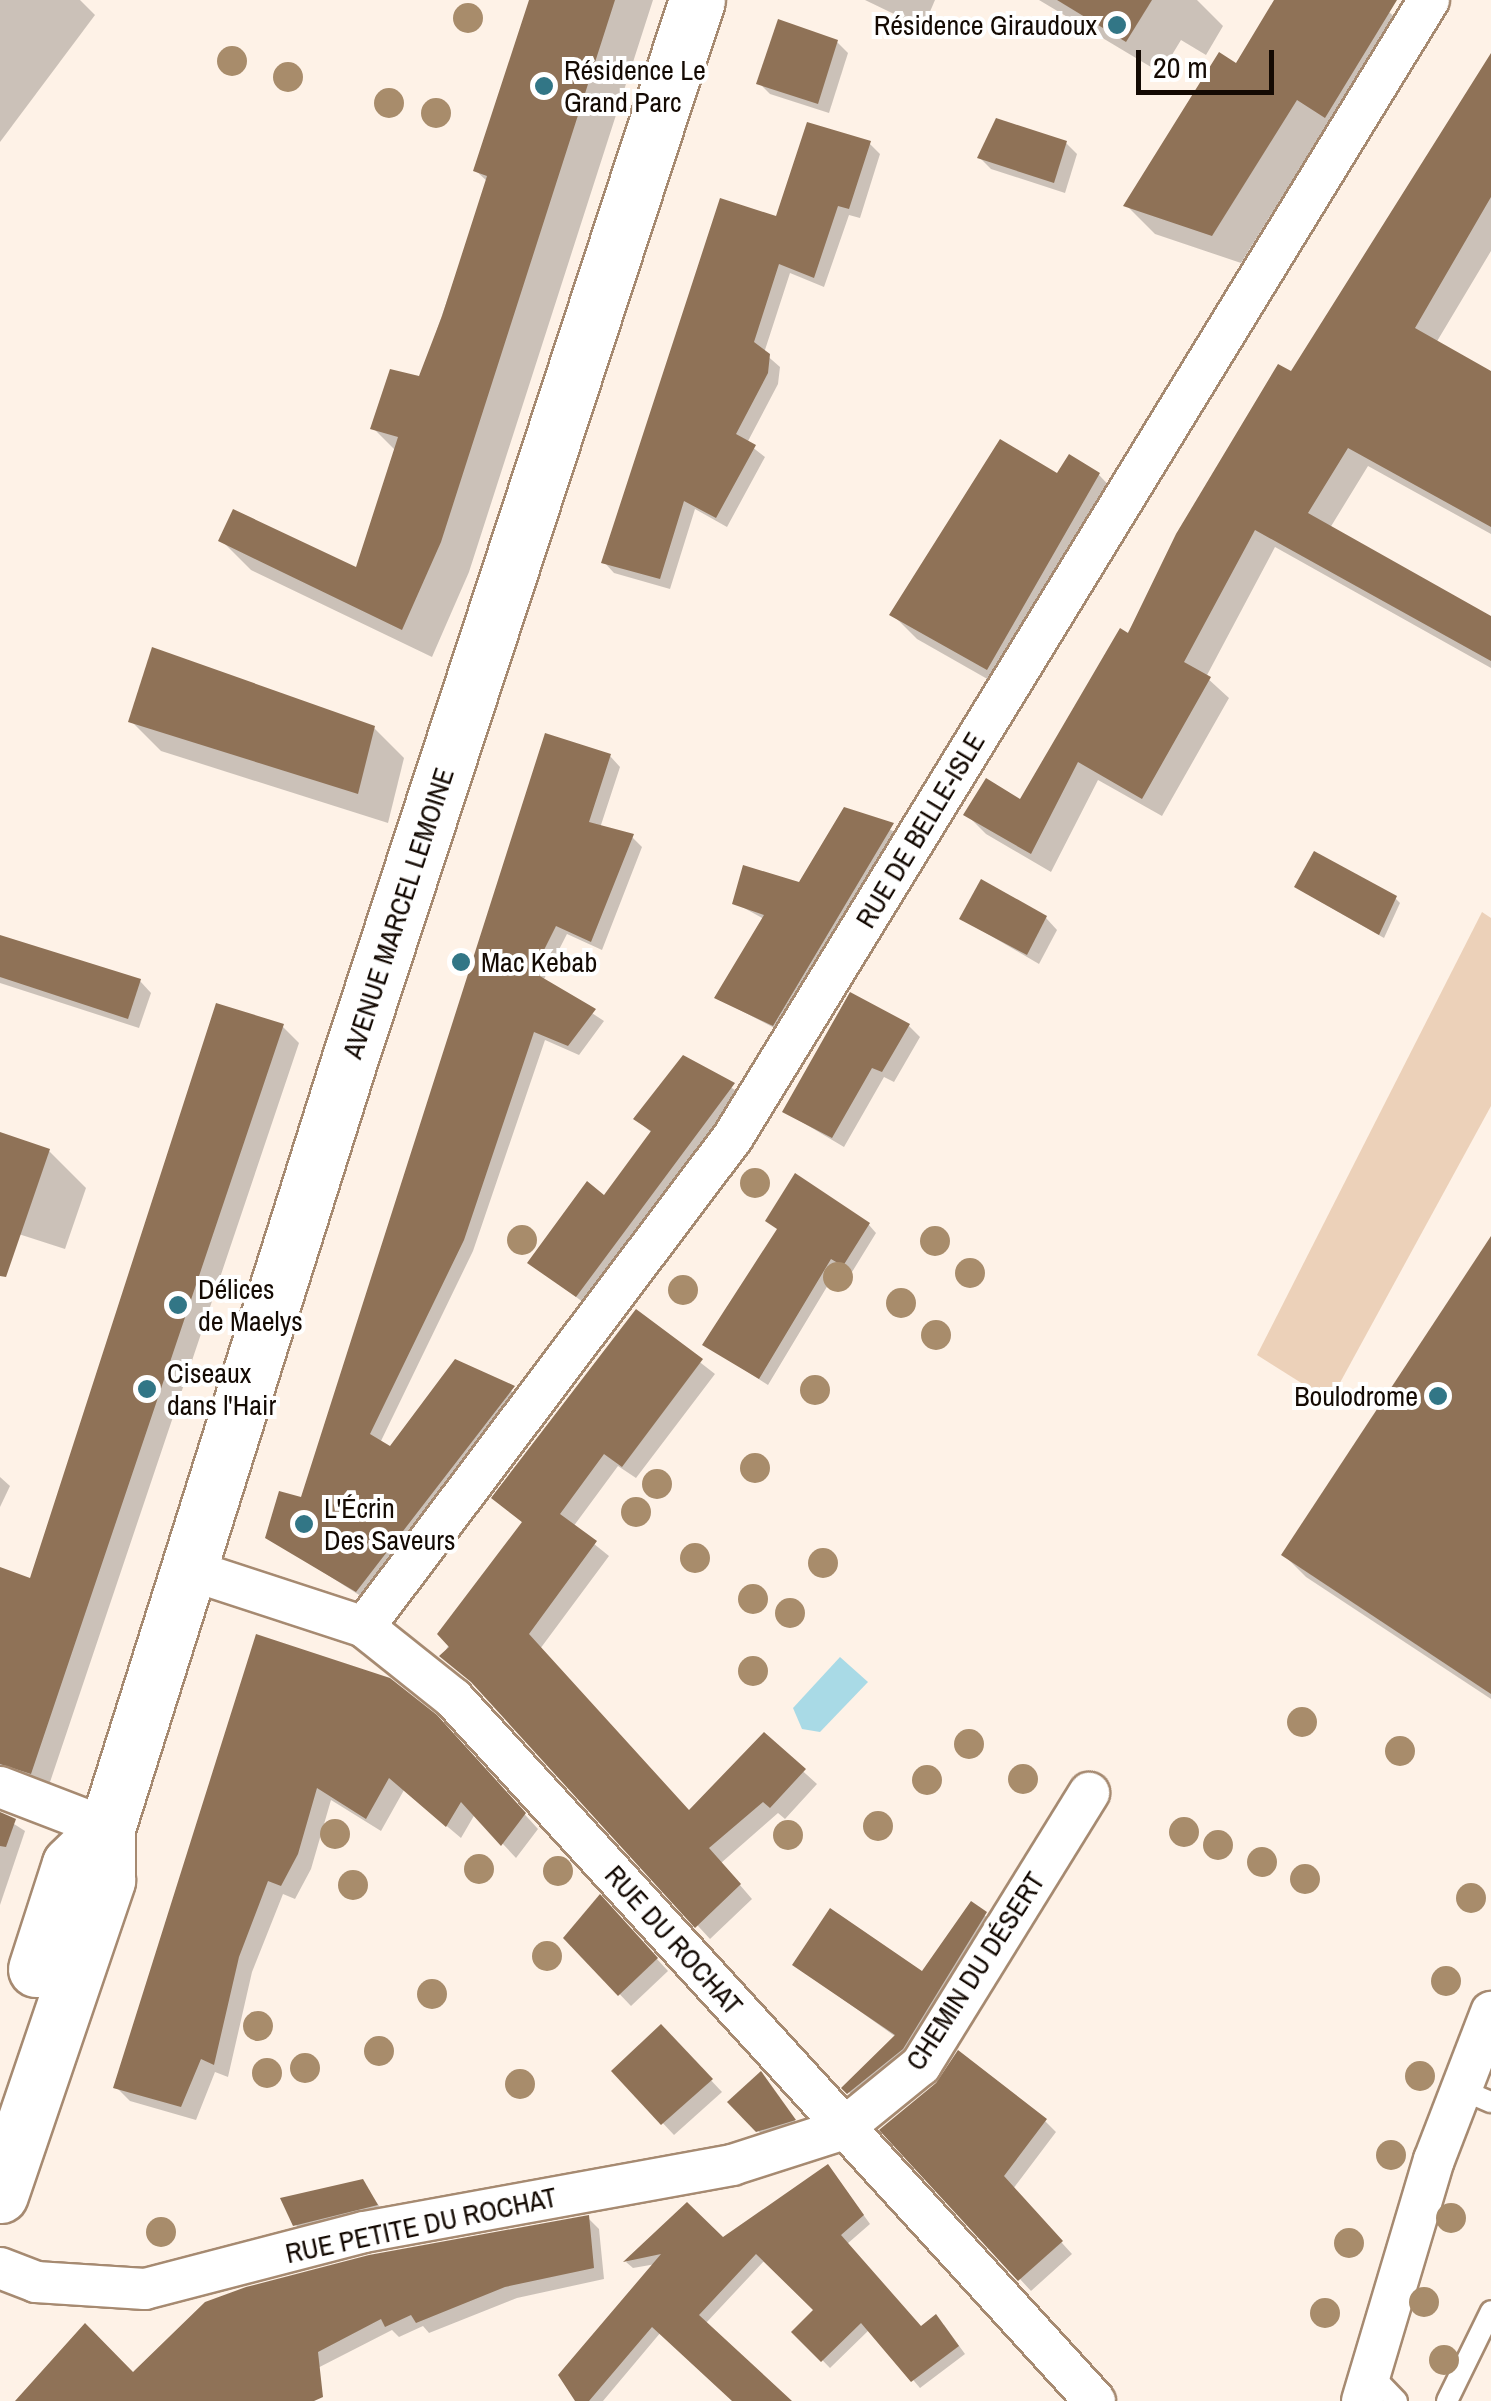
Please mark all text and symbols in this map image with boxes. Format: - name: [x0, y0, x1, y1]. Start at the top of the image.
- place label: Résidence Giraudoux: [874, 8, 1097, 42]
- marker: Résidence Giraudoux: [1106, 14, 1128, 36]
- scale bar: [1141, 30, 1278, 92]
- text: 20 m: [1153, 47, 1208, 87]
- place label: Résidence Le Grand Parc: [564, 53, 706, 119]
- marker: Résidence Le Grand Parc: [533, 75, 555, 97]
- street label: RUE DE BELLE-ISLE: [848, 726, 992, 934]
- street label: AVENUE MARCEL LEMOINE: [335, 763, 461, 1063]
- place label: Mac Kebab: [481, 945, 597, 979]
- marker: Mac Kebab: [450, 951, 472, 973]
- place label: Délices de Maelys: [198, 1272, 303, 1338]
- marker: Délices de Maelys: [167, 1294, 189, 1316]
- place label: Ciseaux dans l'Hair: [167, 1356, 276, 1422]
- marker: Ciseaux dans l'Hair: [136, 1378, 158, 1400]
- place label: Boulodrome: [1294, 1379, 1418, 1413]
- marker: Boulodrome: [1427, 1385, 1449, 1407]
- place label: L'Écrin Des Saveurs: [324, 1491, 455, 1557]
- marker: L'Écrin Des Saveurs: [293, 1513, 315, 1535]
- street label: RUE DU ROCHAT: [598, 1858, 750, 2022]
- street label: CHEMIN DU DÉSERT: [898, 1866, 1052, 2076]
- street label: RUE PETITE DU ROCHAT: [282, 2180, 560, 2270]

